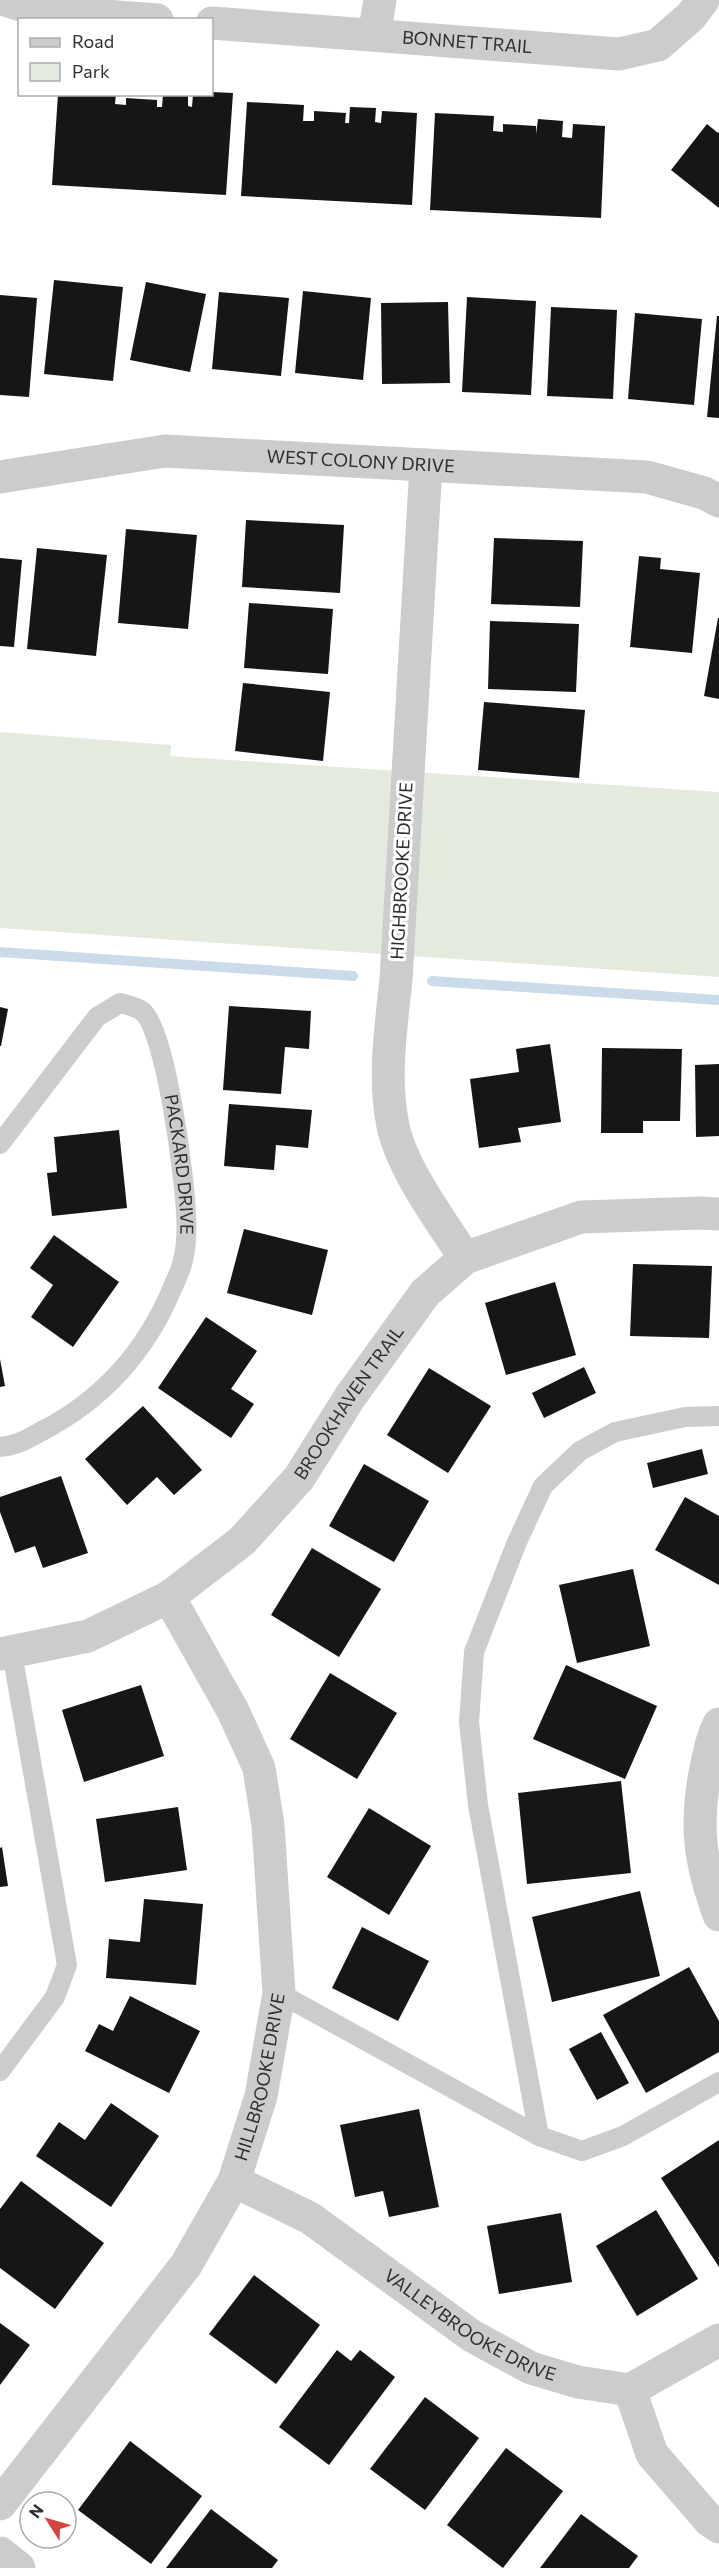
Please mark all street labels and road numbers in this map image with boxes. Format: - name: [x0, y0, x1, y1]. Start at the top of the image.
- street label: BONNET TRAIL: [401, 26, 533, 57]
- street label: WEST COLONY DRIVE: [266, 445, 455, 477]
- street label: HIGHBROOKE DRIVE: [385, 782, 417, 960]
- street label: PACKARD DRIVE: [161, 1092, 198, 1235]
- street label: BROOKHAVEN TRAIL: [289, 1321, 408, 1483]
- street label: HILLBROOKE DRIVE: [229, 1991, 289, 2163]
- street label: VALLEYBROOKE DRIVE: [380, 2264, 559, 2385]

